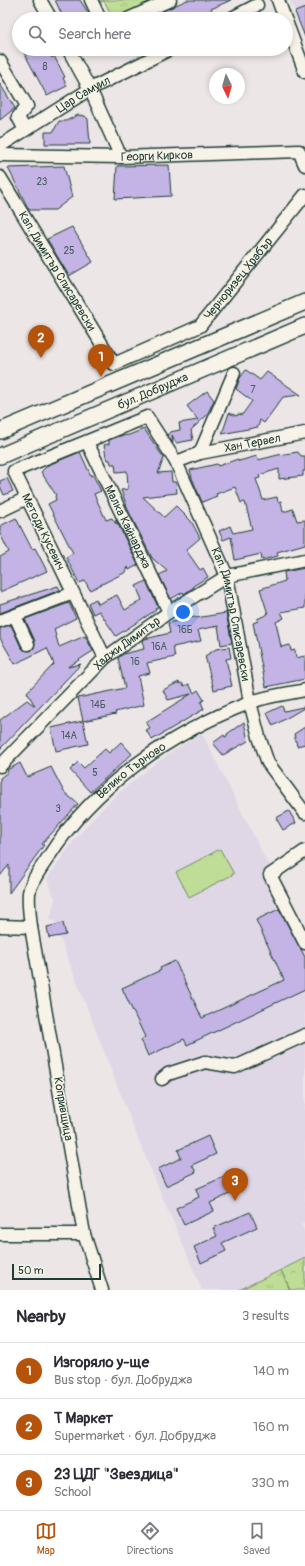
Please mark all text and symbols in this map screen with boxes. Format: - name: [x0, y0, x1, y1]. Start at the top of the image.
- search box: [12, 12, 293, 56]
- icon: search: [26, 23, 48, 45]
- text: Search here: [58, 25, 131, 44]
- house number: 8: [42, 61, 48, 73]
- north arrow: [209, 68, 245, 104]
- street label: Цар Самуил: [53, 73, 113, 116]
- street label: Георги Кирков: [121, 147, 193, 165]
- house number: 23: [37, 176, 48, 188]
- street label: Кап. Димитър Списаревски: [15, 208, 100, 334]
- street label: Черноризец Храбър: [201, 234, 276, 323]
- house number: 25: [63, 245, 75, 257]
- pin: 2: [28, 325, 54, 358]
- pin: 1: [88, 344, 114, 377]
- street label: бул. Добруджа: [115, 369, 191, 413]
- house number: 7: [250, 384, 256, 396]
- street label: Хан Тервел: [223, 430, 282, 456]
- street label: Малка Кайнарджа: [101, 482, 155, 571]
- street label: Методи Кусевич: [18, 491, 68, 573]
- street label: Кап. Димитър Списаревски: [208, 545, 254, 683]
- your location: [173, 602, 193, 622]
- street label: Хаджи Димитър: [90, 613, 163, 673]
- house number: 16Б: [177, 624, 193, 636]
- house number: 16А: [151, 641, 168, 653]
- house number: 16: [130, 656, 140, 668]
- house number: 14Б: [90, 699, 106, 711]
- house number: 14А: [61, 730, 78, 742]
- street label: Велико Търново: [93, 739, 169, 802]
- house number: 5: [92, 767, 98, 779]
- house number: 3: [55, 803, 61, 815]
- street label: Копривщица: [50, 1076, 76, 1142]
- pin: 3: [222, 1168, 248, 1201]
- scale bar: [12, 1262, 101, 1281]
- text: 50 m: [18, 1264, 44, 1277]
- text: Nearby: [16, 1306, 65, 1327]
- text: 3 results: [242, 1308, 289, 1324]
- text: Изгоряло у-ще: [54, 1353, 149, 1372]
- text: 1: [26, 1363, 32, 1379]
- text: 140 m: [253, 1363, 289, 1379]
- text: Bus stop · бул. Добруджа: [54, 1372, 192, 1388]
- text: Т Маркет: [54, 1409, 113, 1428]
- text: 2: [25, 1419, 33, 1435]
- text: 160 m: [253, 1419, 289, 1435]
- text: Supermarket · бул. Добруджа: [54, 1428, 216, 1444]
- text: 23 ЦДГ "Звездица": [54, 1465, 179, 1484]
- text: 3: [25, 1475, 33, 1491]
- text: 330 m: [251, 1475, 289, 1491]
- text: School: [54, 1484, 91, 1500]
- tab: Map: [35, 1520, 57, 1557]
- tab: Directions: [127, 1520, 173, 1557]
- tab: Saved: [243, 1520, 270, 1557]

